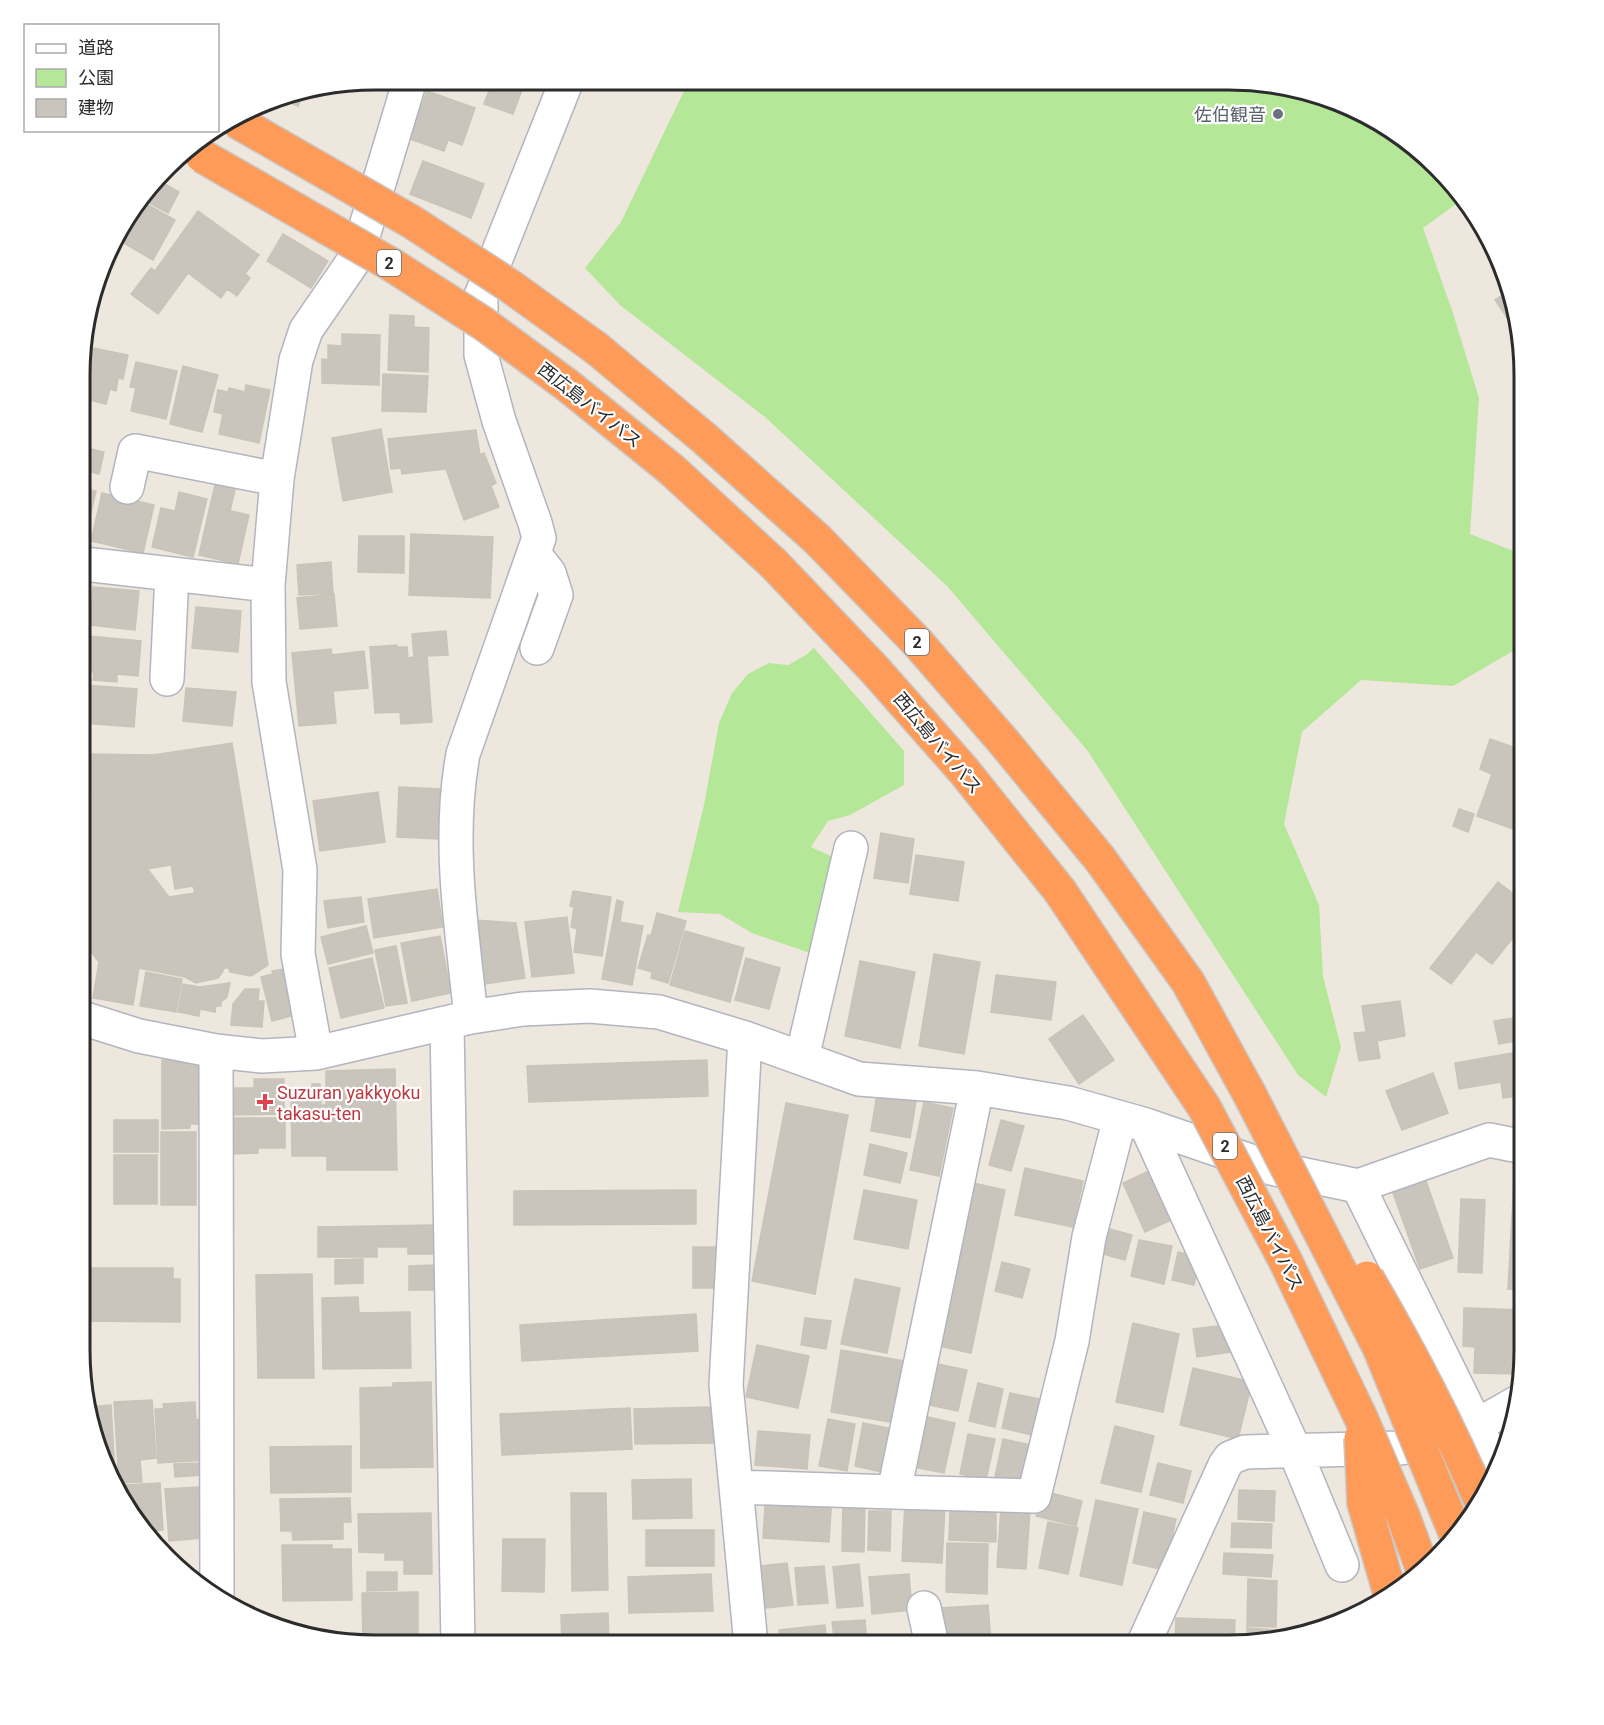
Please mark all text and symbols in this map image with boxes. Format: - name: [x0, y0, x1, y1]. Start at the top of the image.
- legend: [24, 24, 219, 132]
- text: 道路: [78, 37, 114, 58]
- text: 公園: [78, 67, 114, 88]
- text: 建物: [78, 97, 114, 118]
- place label: 佐伯観音: [1194, 104, 1266, 125]
- marker: 佐伯観音: [1271, 107, 1285, 121]
- road number: 2: [377, 250, 401, 276]
- street label: 西広島バイパス: [534, 358, 646, 452]
- road number: 2: [905, 629, 929, 655]
- street label: 西広島バイパス: [890, 688, 986, 798]
- place label: Suzuran yakkyoku takasu-ten: [277, 1082, 421, 1124]
- marker: Suzuran yakkyoku takasu-ten: [258, 1095, 272, 1109]
- road number: 2: [1213, 1133, 1237, 1159]
- street label: 西広島バイパス: [1232, 1172, 1308, 1294]

